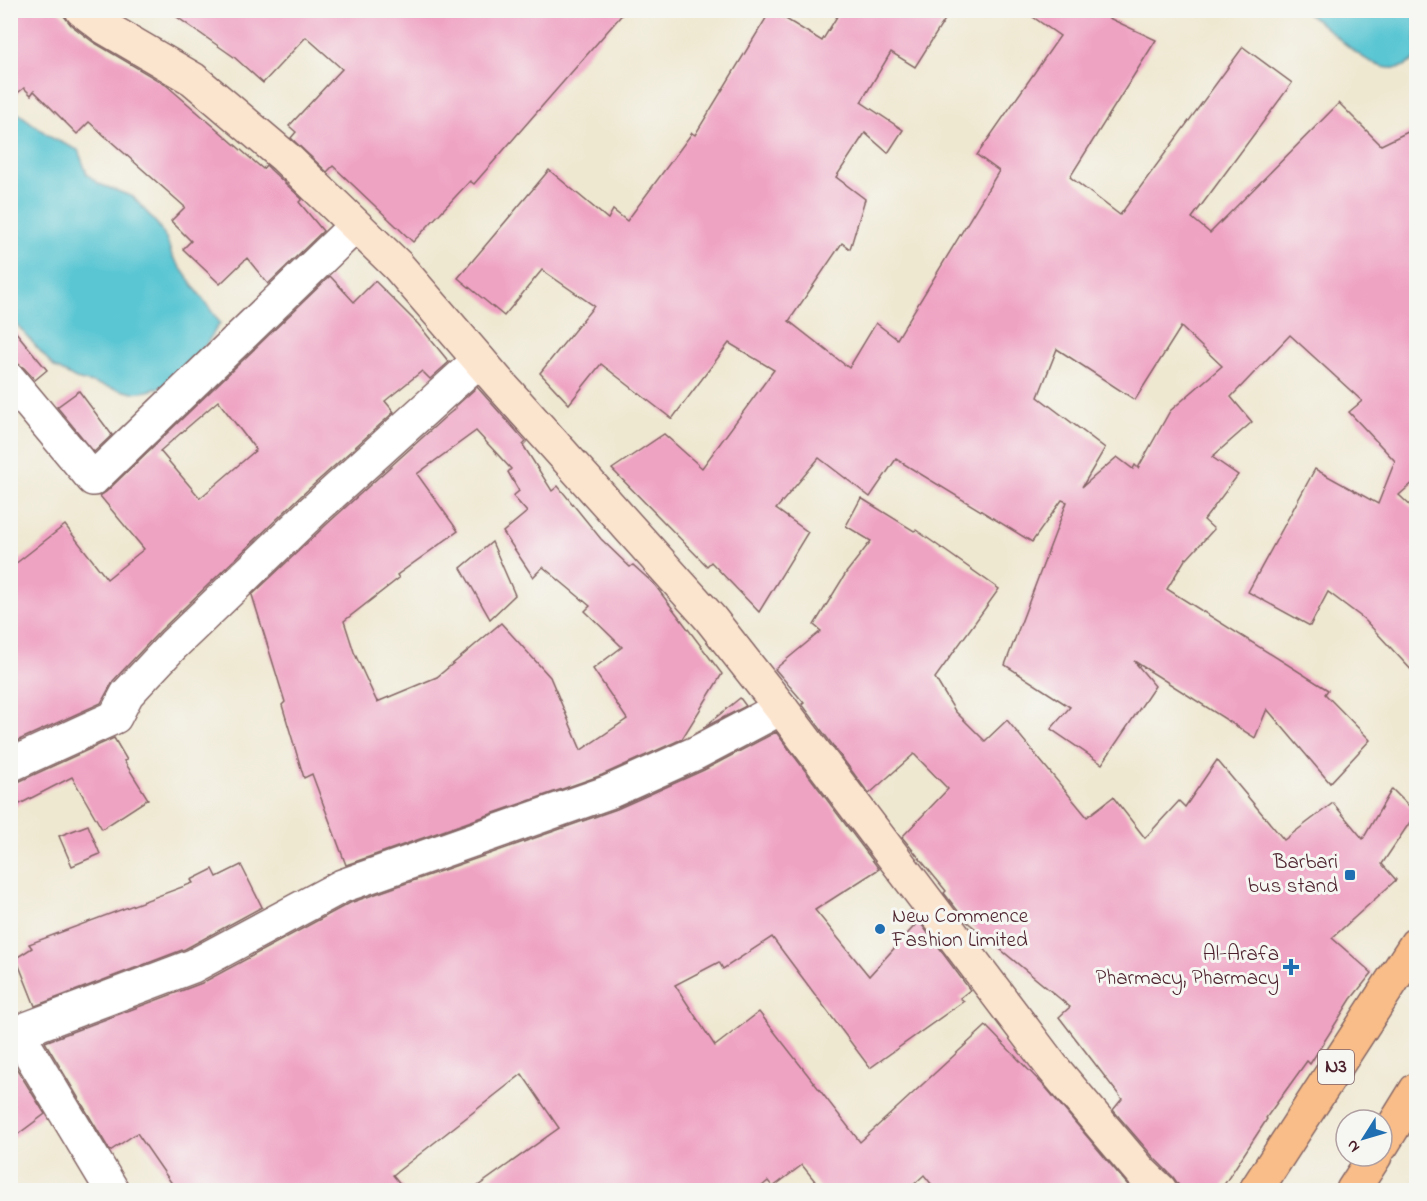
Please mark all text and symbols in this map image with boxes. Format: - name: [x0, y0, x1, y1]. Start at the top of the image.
- place label: Barbari bus stand: [1248, 848, 1338, 902]
- marker: Barbari bus stand: [1343, 868, 1357, 882]
- place label: New Commence Fashion Limited: [891, 902, 1029, 956]
- marker: New Commence Fashion Limited: [873, 922, 887, 936]
- place label: Al-Arafa Pharmacy, Pharmacy: [1095, 940, 1279, 996]
- marker: Al-Arafa Pharmacy, Pharmacy: [1284, 960, 1298, 974]
- road number: N3: [1318, 1050, 1354, 1084]
- north arrow: [1334, 1108, 1394, 1168]
- text: N: [1341, 1134, 1366, 1157]

